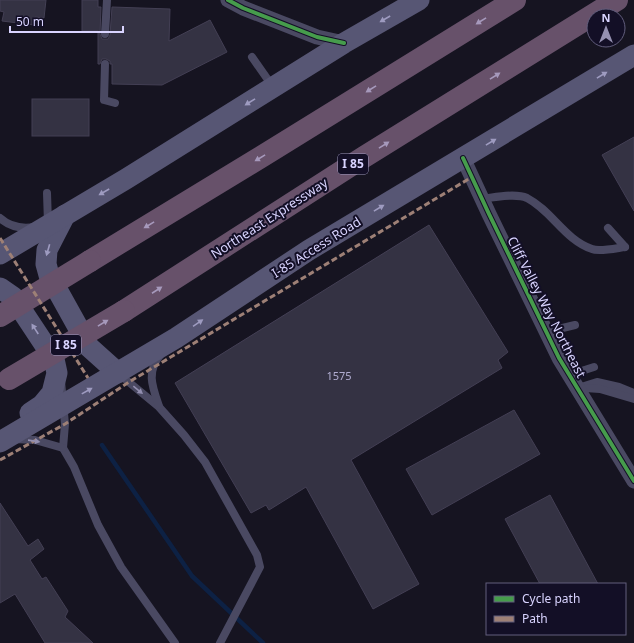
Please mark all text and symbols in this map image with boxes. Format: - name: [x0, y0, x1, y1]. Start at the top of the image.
- scale bar: [10, 8, 123, 34]
- north arrow: [586, 8, 626, 48]
- text: N: [602, 10, 610, 25]
- text: 50 m: [16, 13, 44, 30]
- one-way arrow: [379, 16, 391, 23]
- one-way arrow: [475, 17, 487, 24]
- one-way arrow: [596, 71, 608, 78]
- one-way arrow: [489, 73, 501, 80]
- one-way arrow: [366, 85, 376, 93]
- one-way arrow: [244, 98, 256, 105]
- one-way arrow: [485, 138, 497, 145]
- one-way arrow: [378, 141, 390, 148]
- one-way arrow: [254, 154, 266, 161]
- road number: I 85: [338, 154, 368, 174]
- street label: Northeast Expressway: [207, 173, 331, 263]
- one-way arrow: [98, 188, 110, 195]
- one-way arrow: [373, 205, 385, 212]
- street label: I-85 Access Road: [268, 212, 364, 282]
- one-way arrow: [144, 221, 154, 229]
- street label: Cliff Valley Way Northeast: [503, 233, 591, 381]
- one-way arrow: [45, 244, 51, 256]
- one-way arrow: [151, 286, 162, 294]
- one-way arrow: [193, 319, 204, 327]
- one-way arrow: [97, 320, 109, 327]
- one-way arrow: [31, 323, 38, 335]
- road number: I 85: [51, 335, 81, 355]
- house number: 1575: [326, 368, 352, 383]
- one-way arrow: [133, 386, 144, 394]
- one-way arrow: [81, 388, 93, 394]
- one-way arrow: [28, 438, 41, 444]
- legend: [486, 583, 626, 635]
- text: Cycle path: [522, 590, 580, 607]
- text: Path: [522, 610, 548, 627]

